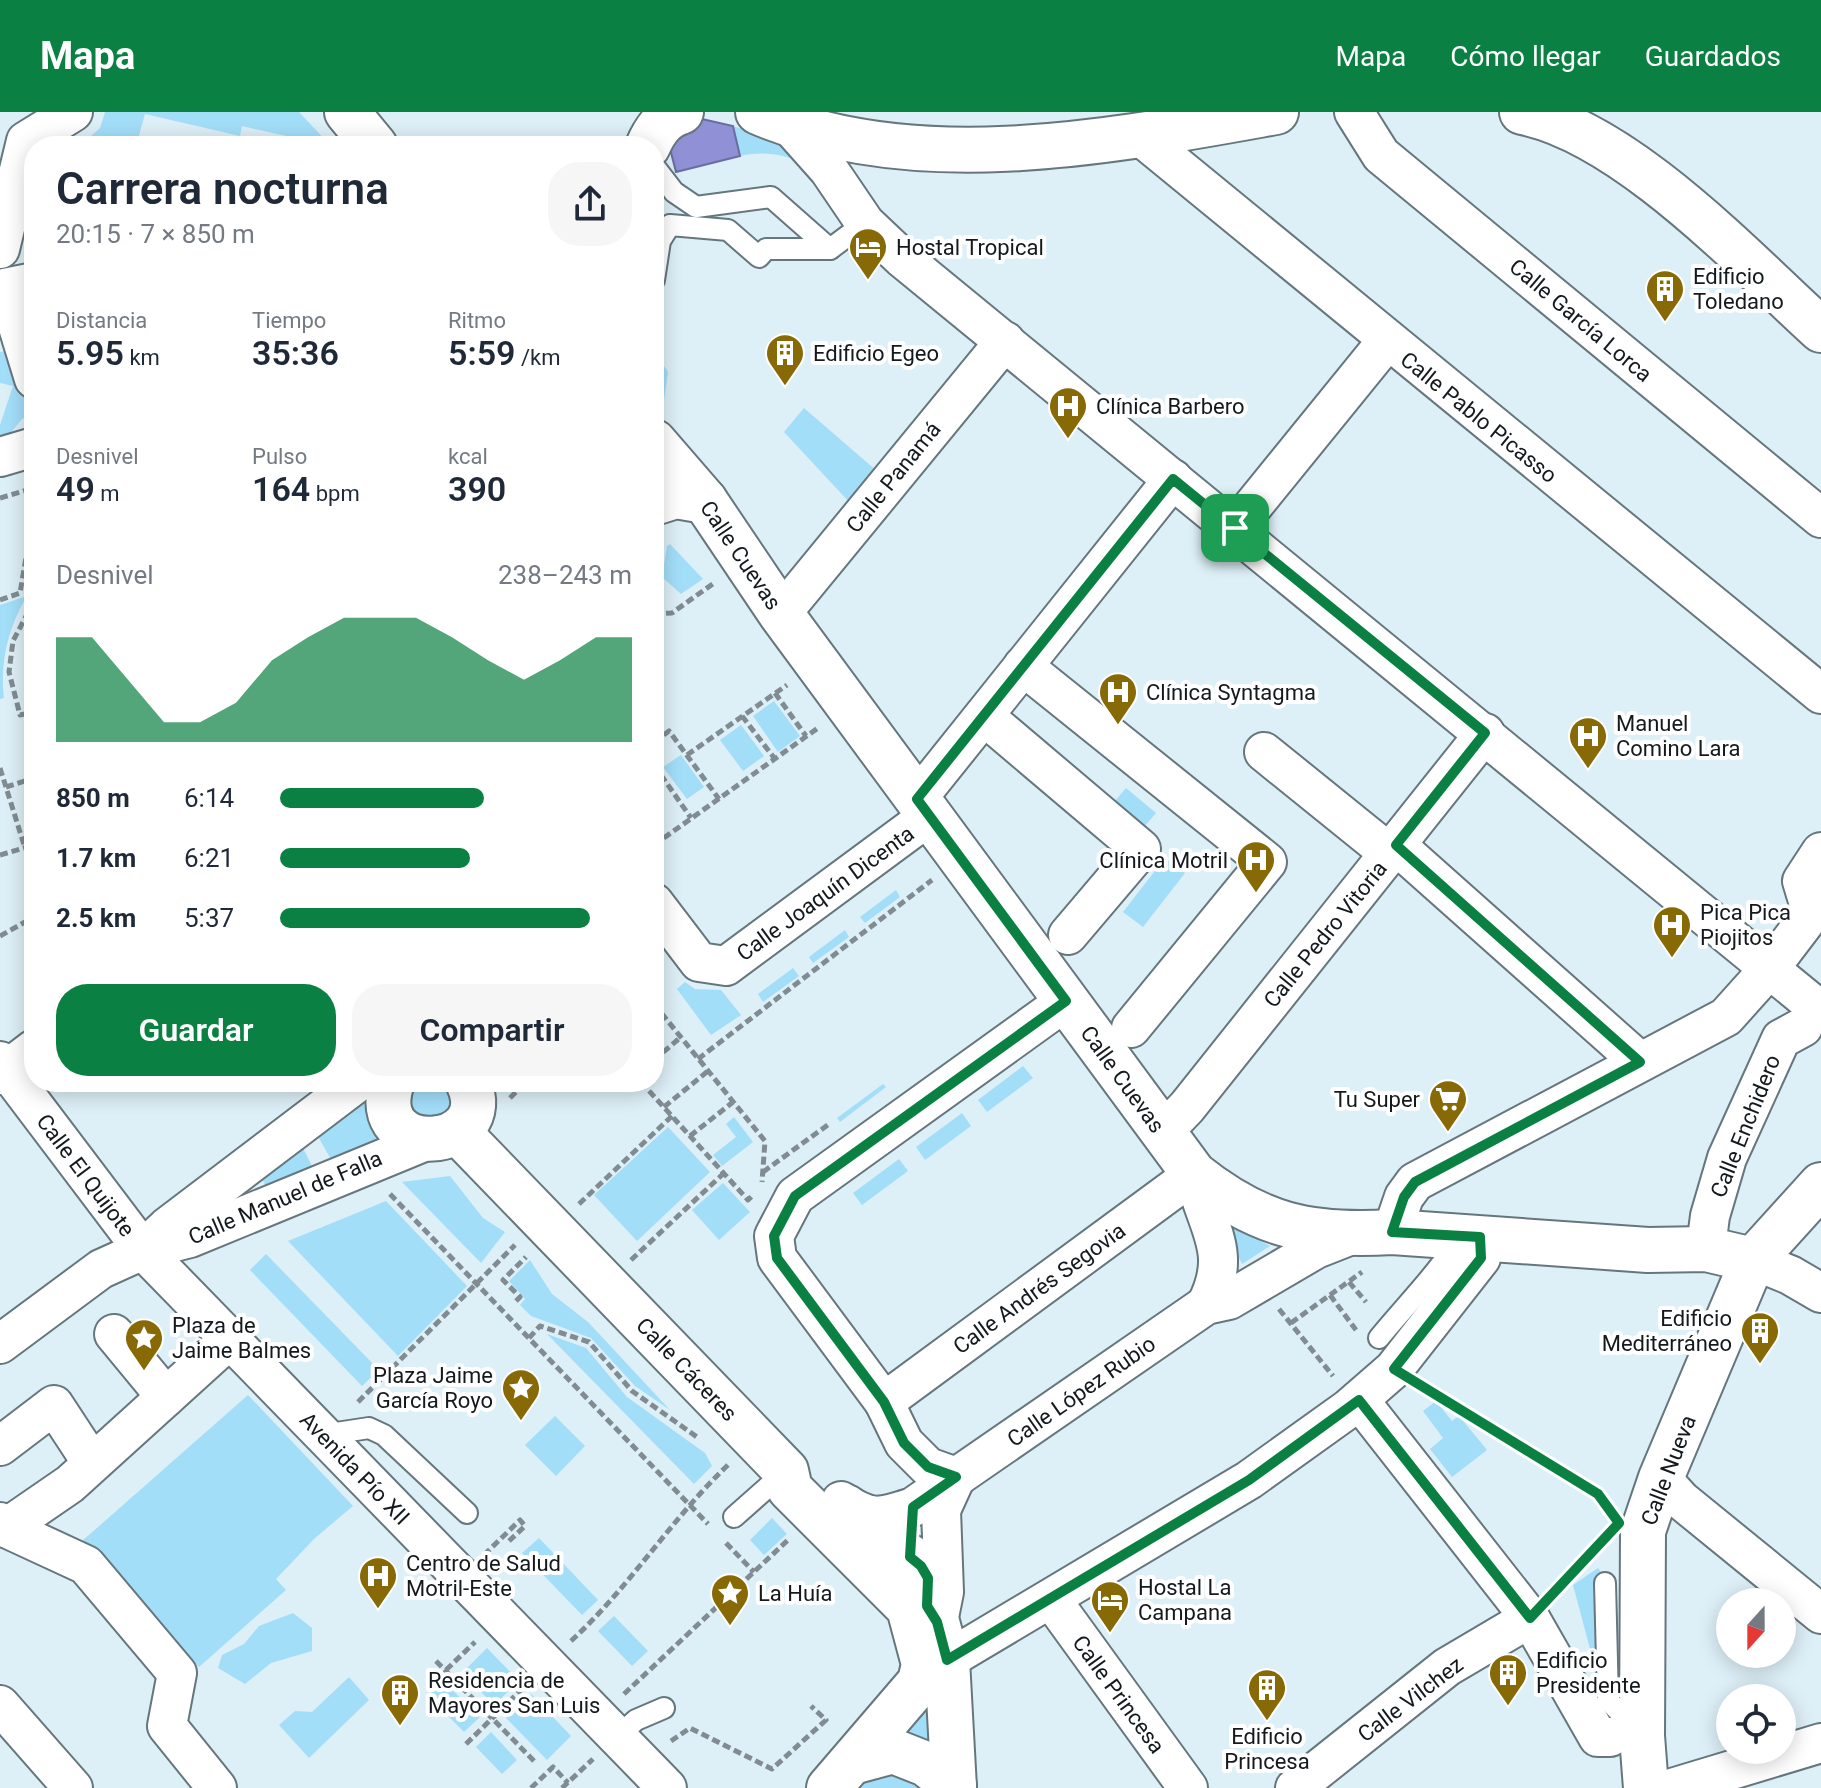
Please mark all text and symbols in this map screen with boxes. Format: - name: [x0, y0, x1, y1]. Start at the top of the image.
- text: Mapa: [40, 34, 135, 78]
- text: Mapa: [1336, 40, 1406, 73]
- text: Cómo llegar: [1450, 40, 1601, 73]
- text: Guardados: [1645, 40, 1781, 73]
- button: share: [548, 162, 632, 246]
- text: Carrera nocturna: [56, 163, 389, 215]
- text: 20:15 · 7 × 850 m: [56, 219, 255, 249]
- hotel icon: Hostal Tropical: [847, 226, 889, 281]
- place label: Hostal Tropical: [896, 235, 1044, 260]
- street label: Calle García Lorca: [1505, 254, 1657, 387]
- place label: Edificio Toledano: [1693, 264, 1784, 314]
- building icon: Edificio Toledano: [1644, 268, 1686, 323]
- text: Distancia: [56, 308, 147, 333]
- text: Tiempo: [252, 308, 326, 333]
- text: Ritmo: [448, 308, 506, 333]
- building icon: Edificio Egeo: [764, 332, 806, 387]
- text: 5.95: [56, 333, 124, 373]
- text: 35:36: [252, 333, 339, 373]
- text: 5:59: [448, 333, 516, 373]
- place label: Edificio Egeo: [813, 341, 939, 366]
- text: km: [124, 345, 160, 370]
- text: /km: [516, 345, 561, 370]
- street label: Calle Pablo Picasso: [1396, 347, 1562, 488]
- hospital icon: Clínica Barbero: [1047, 385, 1089, 440]
- place label: Clínica Barbero: [1096, 394, 1245, 419]
- street label: Calle Panamá: [841, 417, 946, 538]
- text: Desnivel: [56, 444, 139, 469]
- text: Pulso: [252, 444, 307, 469]
- text: kcal: [448, 444, 488, 469]
- text: 49: [56, 469, 95, 509]
- text: 164: [252, 469, 310, 509]
- text: 390: [448, 469, 506, 509]
- text: m: [95, 481, 120, 506]
- text: bpm: [310, 481, 360, 506]
- pin: [1201, 494, 1269, 562]
- street label: Calle Cuevas: [695, 496, 786, 614]
- icon: arrive: [1213, 506, 1257, 550]
- text: Desnivel: [56, 560, 154, 590]
- text: 238–243 m: [498, 560, 632, 590]
- hospital icon: Clínica Syntagma: [1097, 671, 1139, 726]
- place label: Clínica Syntagma: [1146, 680, 1316, 705]
- place label: Manuel Comino Lara: [1616, 711, 1740, 761]
- hospital icon: Manuel Comino Lara: [1567, 715, 1609, 770]
- text: 850 m: [56, 783, 130, 813]
- text: 6:14: [184, 783, 234, 813]
- street label: Calle Joaquín Dicenta: [732, 821, 919, 966]
- hospital icon: Clínica Motril: [1235, 839, 1277, 894]
- text: 1.7 km: [56, 843, 136, 873]
- text: 6:21: [184, 843, 234, 873]
- place label: Clínica Motril: [1099, 848, 1228, 873]
- street label: Calle Pedro Vitoria: [1259, 856, 1392, 1012]
- place label: Pica Pica Piojitos: [1700, 900, 1791, 950]
- text: 2.5 km: [56, 903, 136, 933]
- text: 5:37: [184, 903, 234, 933]
- hospital icon: Pica Pica Piojitos: [1651, 904, 1693, 959]
- button: Guardar: [56, 984, 336, 1076]
- button: Compartir: [352, 984, 632, 1076]
- street label: Calle Cuevas: [1075, 1021, 1170, 1138]
- street label: Calle Enchidero: [1705, 1051, 1785, 1201]
- supermarket icon: Tu Super: [1427, 1078, 1469, 1133]
- place label: Tu Super: [1334, 1087, 1421, 1112]
- street label: Calle El Quijote: [31, 1109, 140, 1241]
- street label: Calle Manuel de Falla: [185, 1145, 386, 1250]
- street label: Calle Andrés Segovia: [949, 1218, 1130, 1359]
- place label: Edificio Mediterráneo: [1602, 1306, 1732, 1356]
- building icon: Edificio Mediterráneo: [1739, 1310, 1781, 1365]
- place label: Plaza de Jaime Balmes: [172, 1313, 311, 1363]
- street label: Calle Cáceres: [631, 1313, 742, 1426]
- place icon: Plaza de Jaime Balmes: [123, 1317, 165, 1372]
- street label: Calle López Rubio: [1003, 1331, 1160, 1452]
- place label: Plaza Jaime García Royo: [373, 1363, 493, 1413]
- place icon: Plaza Jaime García Royo: [500, 1367, 542, 1422]
- street label: Avenida Pío XII: [295, 1407, 414, 1530]
- street label: Calle Nueva: [1636, 1412, 1701, 1529]
- place label: Centro de Salud Motril-Este: [406, 1551, 561, 1601]
- hospital icon: Centro de Salud Motril-Este: [357, 1555, 399, 1610]
- place icon: La Huía: [709, 1572, 751, 1627]
- place label: Hostal La Campana: [1138, 1575, 1232, 1625]
- hotel icon: Hostal La Campana: [1089, 1579, 1131, 1634]
- place label: La Huía: [758, 1581, 833, 1606]
- north arrow: [1716, 1588, 1796, 1668]
- map controls: [1716, 1588, 1796, 1764]
- street label: Calle Princesa: [1067, 1631, 1170, 1758]
- place label: Edificio Presidente: [1536, 1648, 1641, 1698]
- street label: Calle Vilchez: [1353, 1652, 1468, 1747]
- building icon: Edificio Presidente: [1487, 1652, 1529, 1707]
- building icon: Edificio Princesa: [1246, 1667, 1288, 1722]
- place label: Residencia de Mayores San Luis: [428, 1668, 600, 1718]
- building icon: Residencia de Mayores San Luis: [379, 1672, 421, 1727]
- button: locate: [1716, 1684, 1796, 1764]
- place label: Edificio Princesa: [1224, 1724, 1310, 1774]

